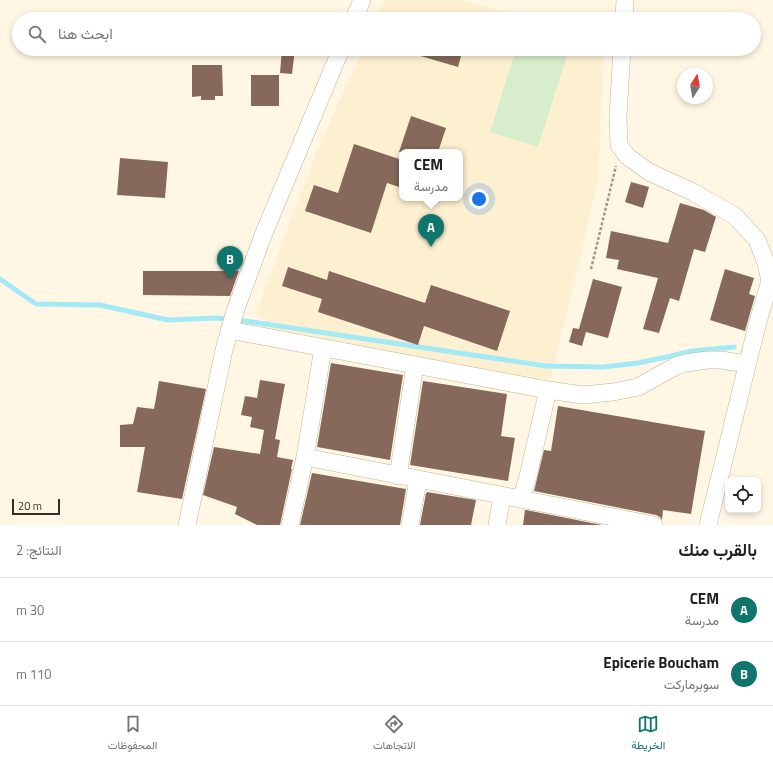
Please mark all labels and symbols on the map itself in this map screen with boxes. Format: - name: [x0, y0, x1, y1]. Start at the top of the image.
- north arrow: [677, 68, 713, 104]
- your location: [469, 189, 489, 209]
- pin: A: [418, 214, 444, 247]
- pin: B: [217, 246, 243, 279]
- scale bar: [12, 497, 60, 516]

